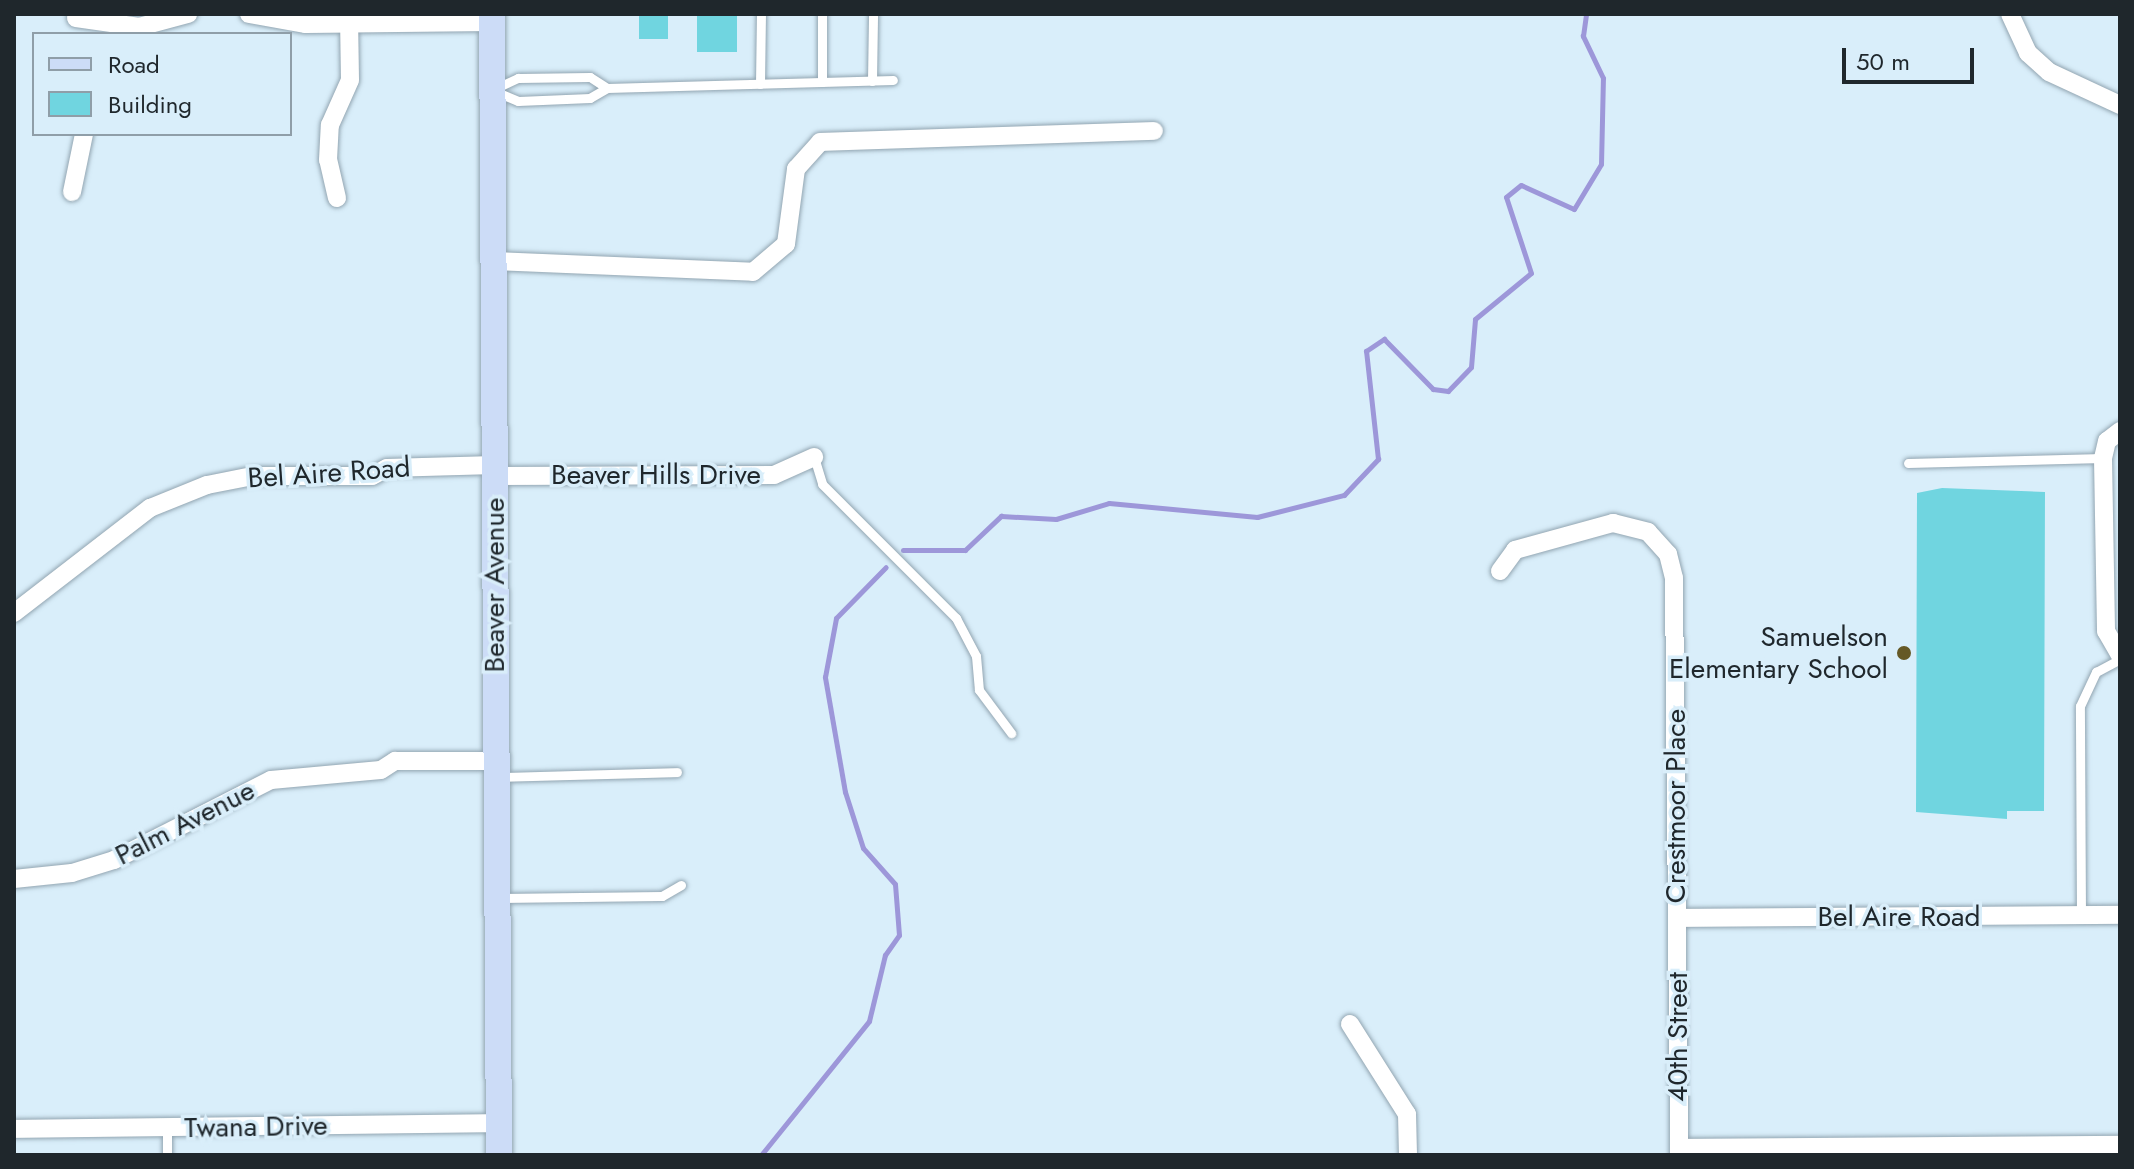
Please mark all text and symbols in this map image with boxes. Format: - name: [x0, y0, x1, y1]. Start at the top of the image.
- legend: [32, 32, 292, 136]
- scale bar: [1846, 32, 1978, 82]
- text: 50 m: [1856, 44, 1910, 79]
- text: Road: [108, 47, 160, 82]
- text: Building: [108, 87, 192, 122]
- street label: Bel Aire Road: [247, 451, 411, 495]
- street label: Beaver Hills Drive: [551, 458, 761, 492]
- street label: Beaver Avenue: [478, 498, 512, 672]
- place label: Samuelson Elementary School: [1669, 620, 1888, 686]
- marker: Samuelson Elementary School: [1895, 644, 1913, 662]
- street label: Crestmoor Place: [1659, 709, 1693, 903]
- street label: Palm Avenue: [110, 774, 260, 872]
- street label: Bel Aire Road: [1817, 900, 1981, 934]
- street label: 40th Street: [1661, 972, 1695, 1102]
- street label: Twana Drive: [184, 1109, 328, 1145]

